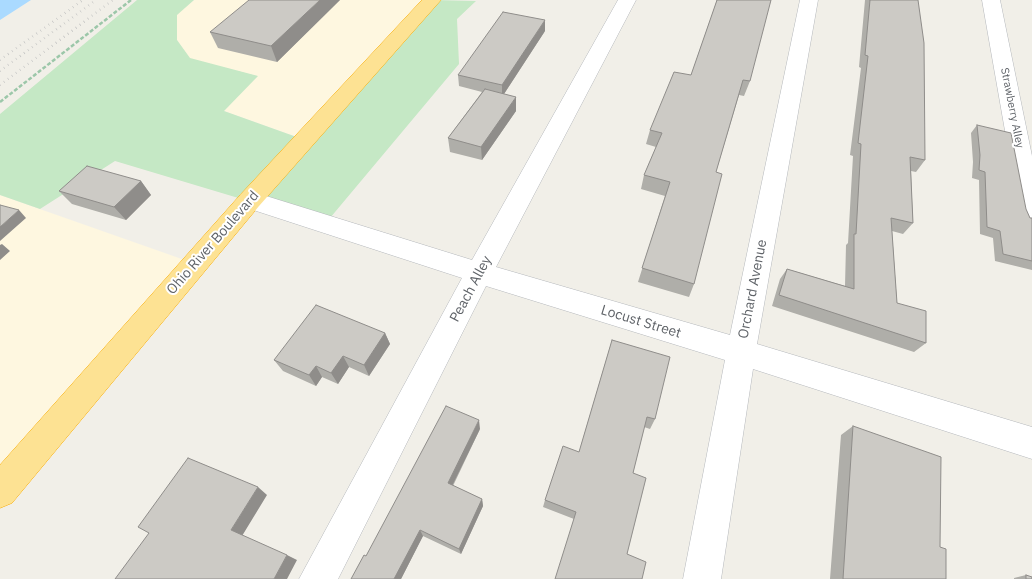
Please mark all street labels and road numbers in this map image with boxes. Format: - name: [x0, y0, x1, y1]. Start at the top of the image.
- street label: Strawberry Alley: [998, 67, 1026, 149]
- street label: Ohio River Boulevard: [163, 188, 263, 298]
- street label: Orchard Avenue: [735, 238, 771, 340]
- street label: Peach Alley: [446, 253, 496, 325]
- street label: Locust Street: [599, 302, 683, 342]

